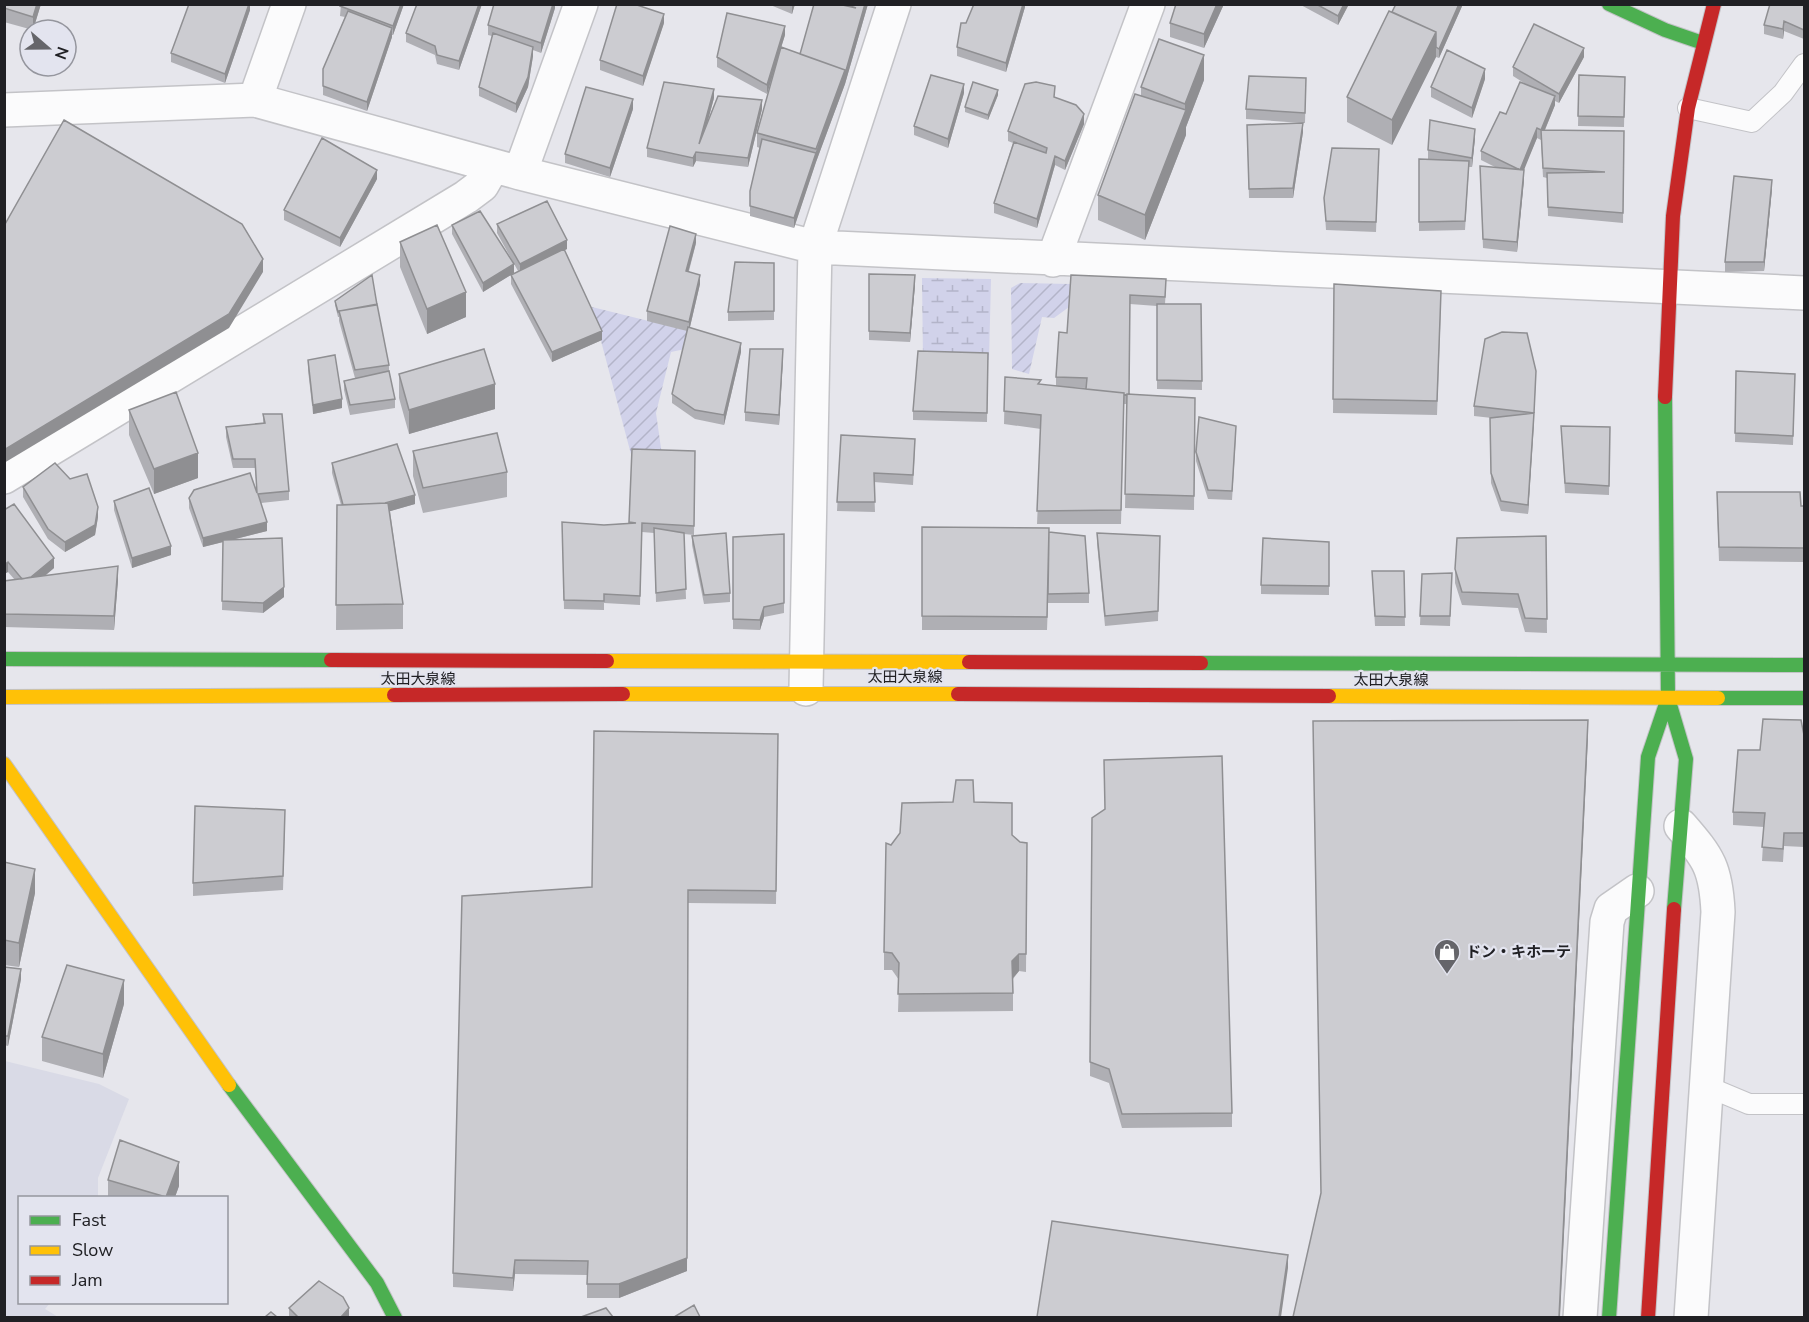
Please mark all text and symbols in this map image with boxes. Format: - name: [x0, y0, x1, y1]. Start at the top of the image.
- north arrow: [18, 18, 78, 78]
- text: N: [49, 43, 74, 62]
- street label: 太田大泉線: [867, 667, 943, 687]
- street label: 太田大泉線: [380, 669, 456, 689]
- street label: 太田大泉線: [1353, 670, 1429, 690]
- shop icon: ドン・キホーテ: [1432, 937, 1462, 975]
- place label: ドン・キホーテ: [1466, 942, 1571, 962]
- legend: [18, 1196, 228, 1304]
- text: Fast: [72, 1208, 107, 1232]
- text: Slow: [72, 1238, 113, 1262]
- text: Jam: [71, 1268, 103, 1292]

